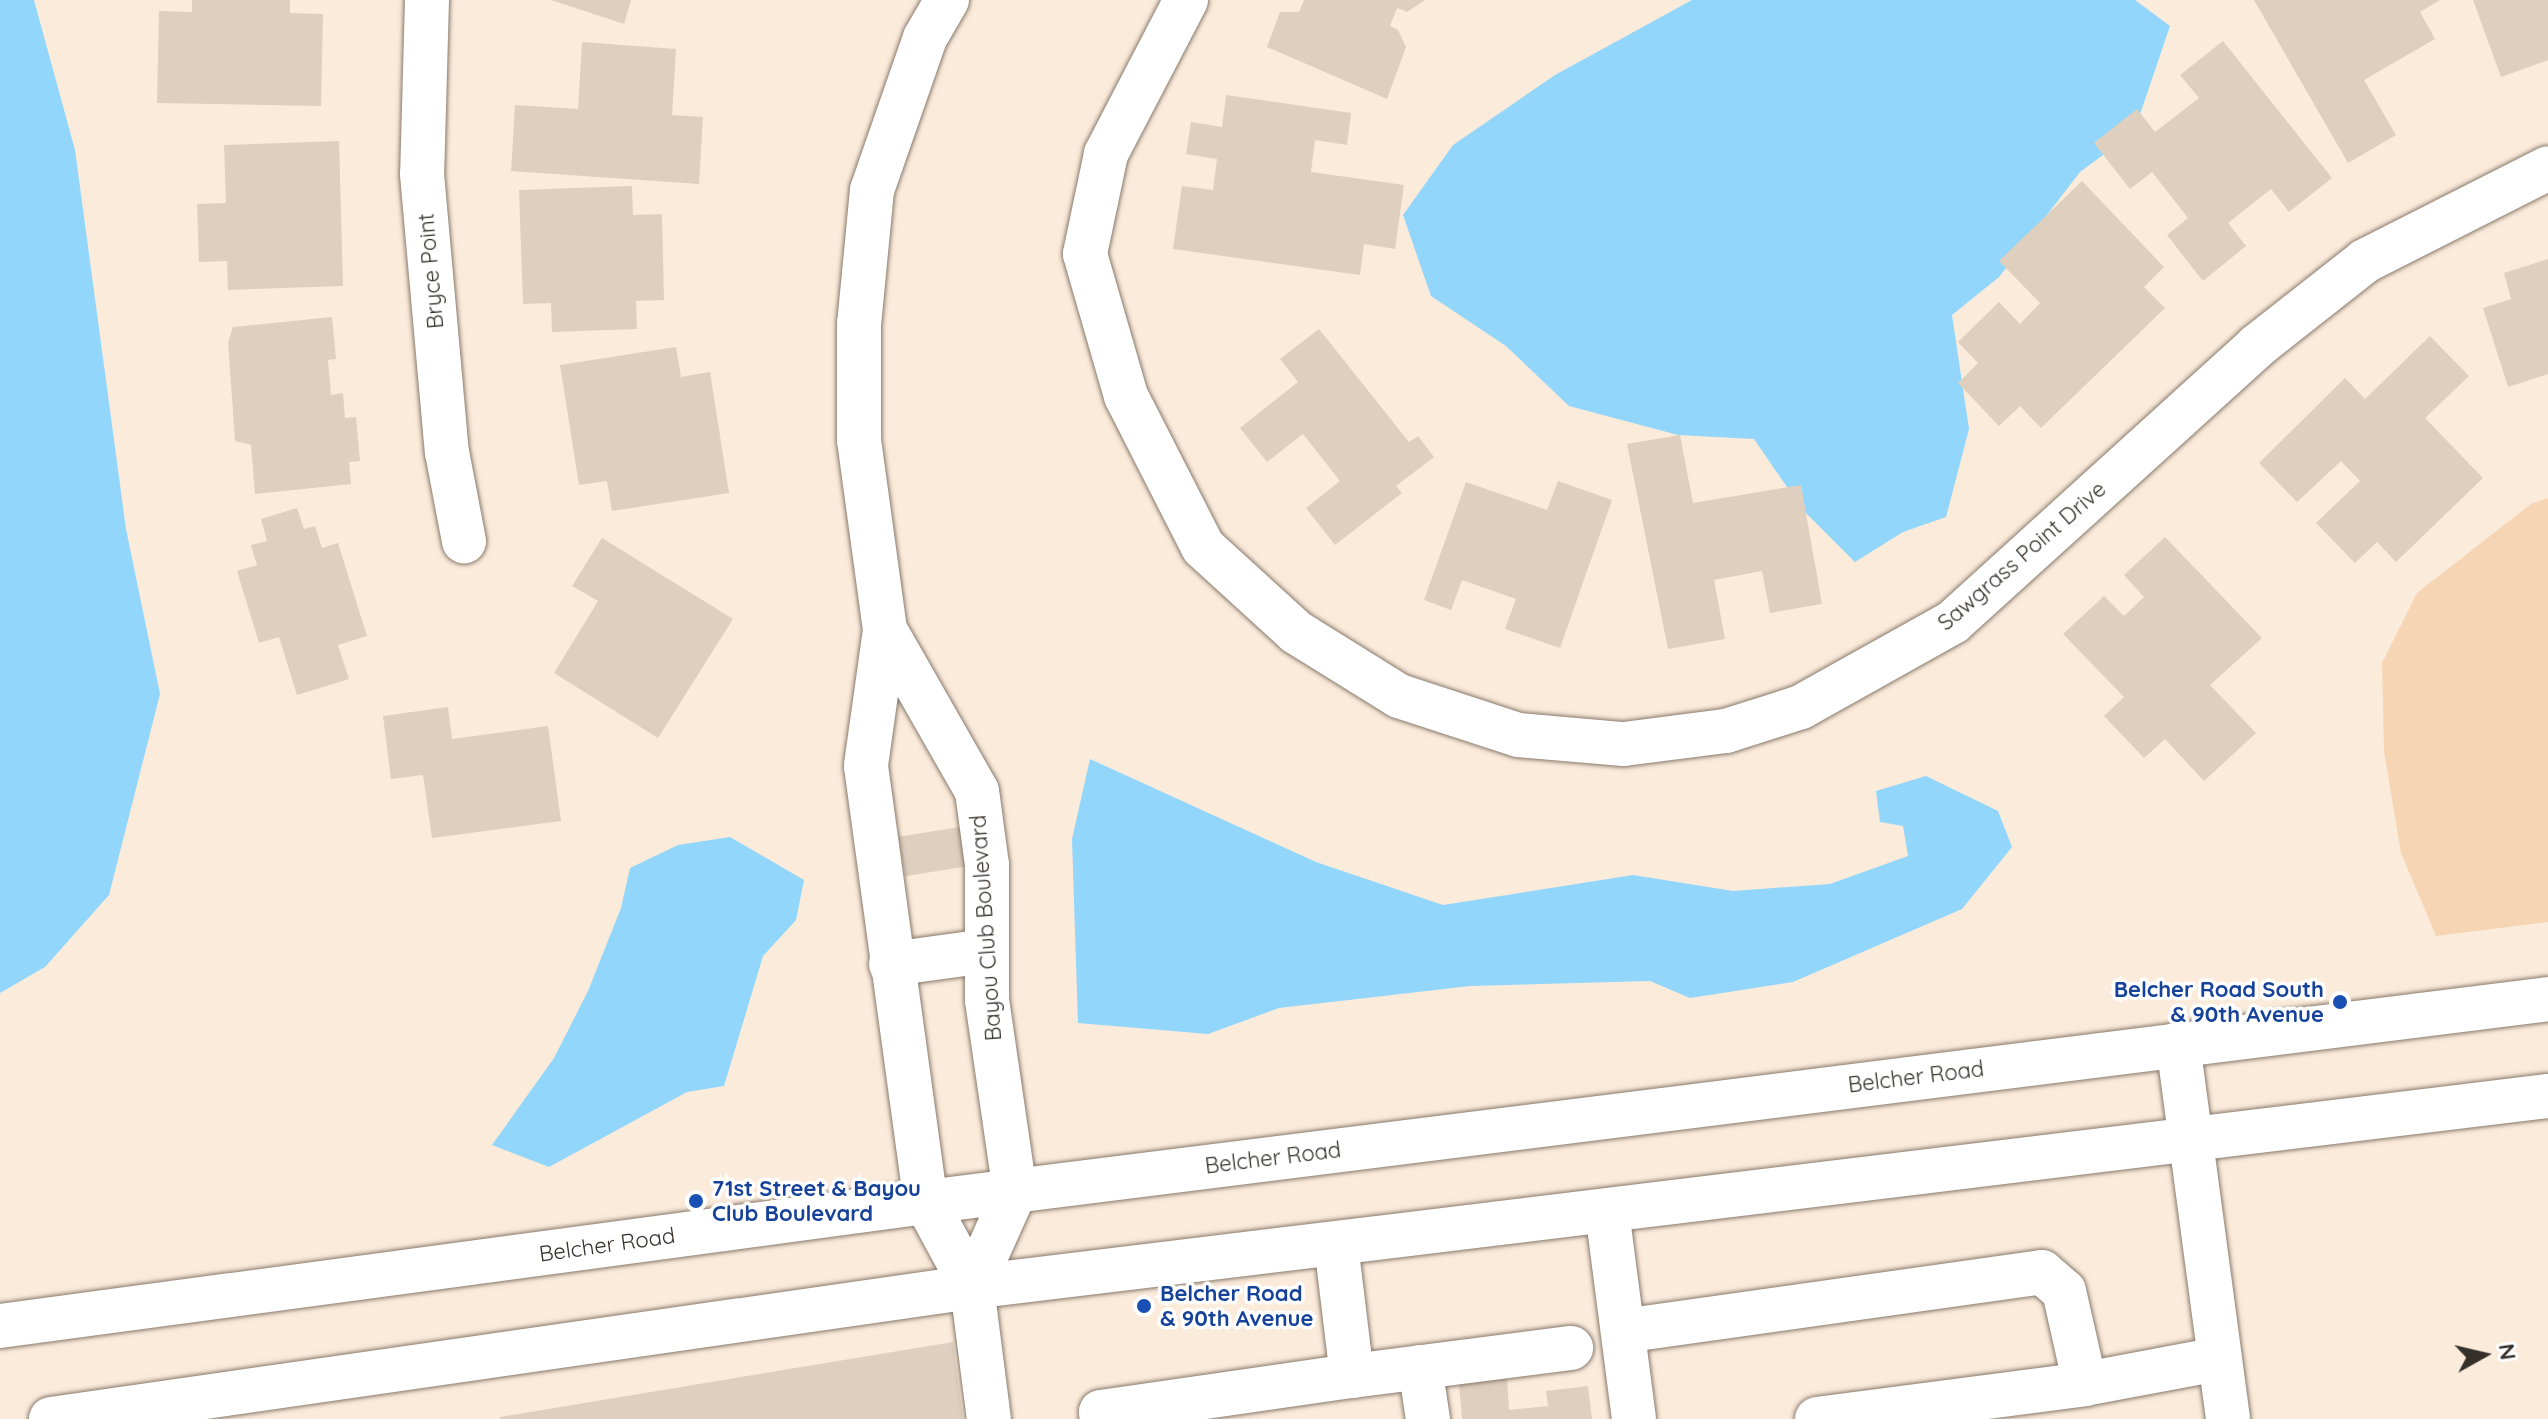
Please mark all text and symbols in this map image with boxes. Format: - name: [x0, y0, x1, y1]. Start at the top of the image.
- street label: Bryce Point: [413, 212, 449, 330]
- street label: Sawgrass Point Drive: [1933, 476, 2111, 636]
- street label: Bayou Club Boulevard: [965, 814, 1007, 1042]
- place label: Belcher Road South & 90th Avenue: [2114, 976, 2324, 1028]
- marker: Belcher Road South & 90th Avenue: [2331, 993, 2349, 1011]
- street label: Belcher Road: [1846, 1056, 1986, 1098]
- street label: Belcher Road: [1203, 1137, 1343, 1179]
- place label: 71st Street & Bayou Club Boulevard: [712, 1175, 921, 1226]
- marker: 71st Street & Bayou Club Boulevard: [687, 1192, 705, 1210]
- street label: Belcher Road: [537, 1222, 677, 1268]
- place label: Belcher Road & 90th Avenue: [1160, 1280, 1313, 1332]
- marker: Belcher Road & 90th Avenue: [1135, 1297, 1153, 1315]
- north arrow: [2444, 1315, 2524, 1395]
- text: N: [2493, 1342, 2523, 1362]

